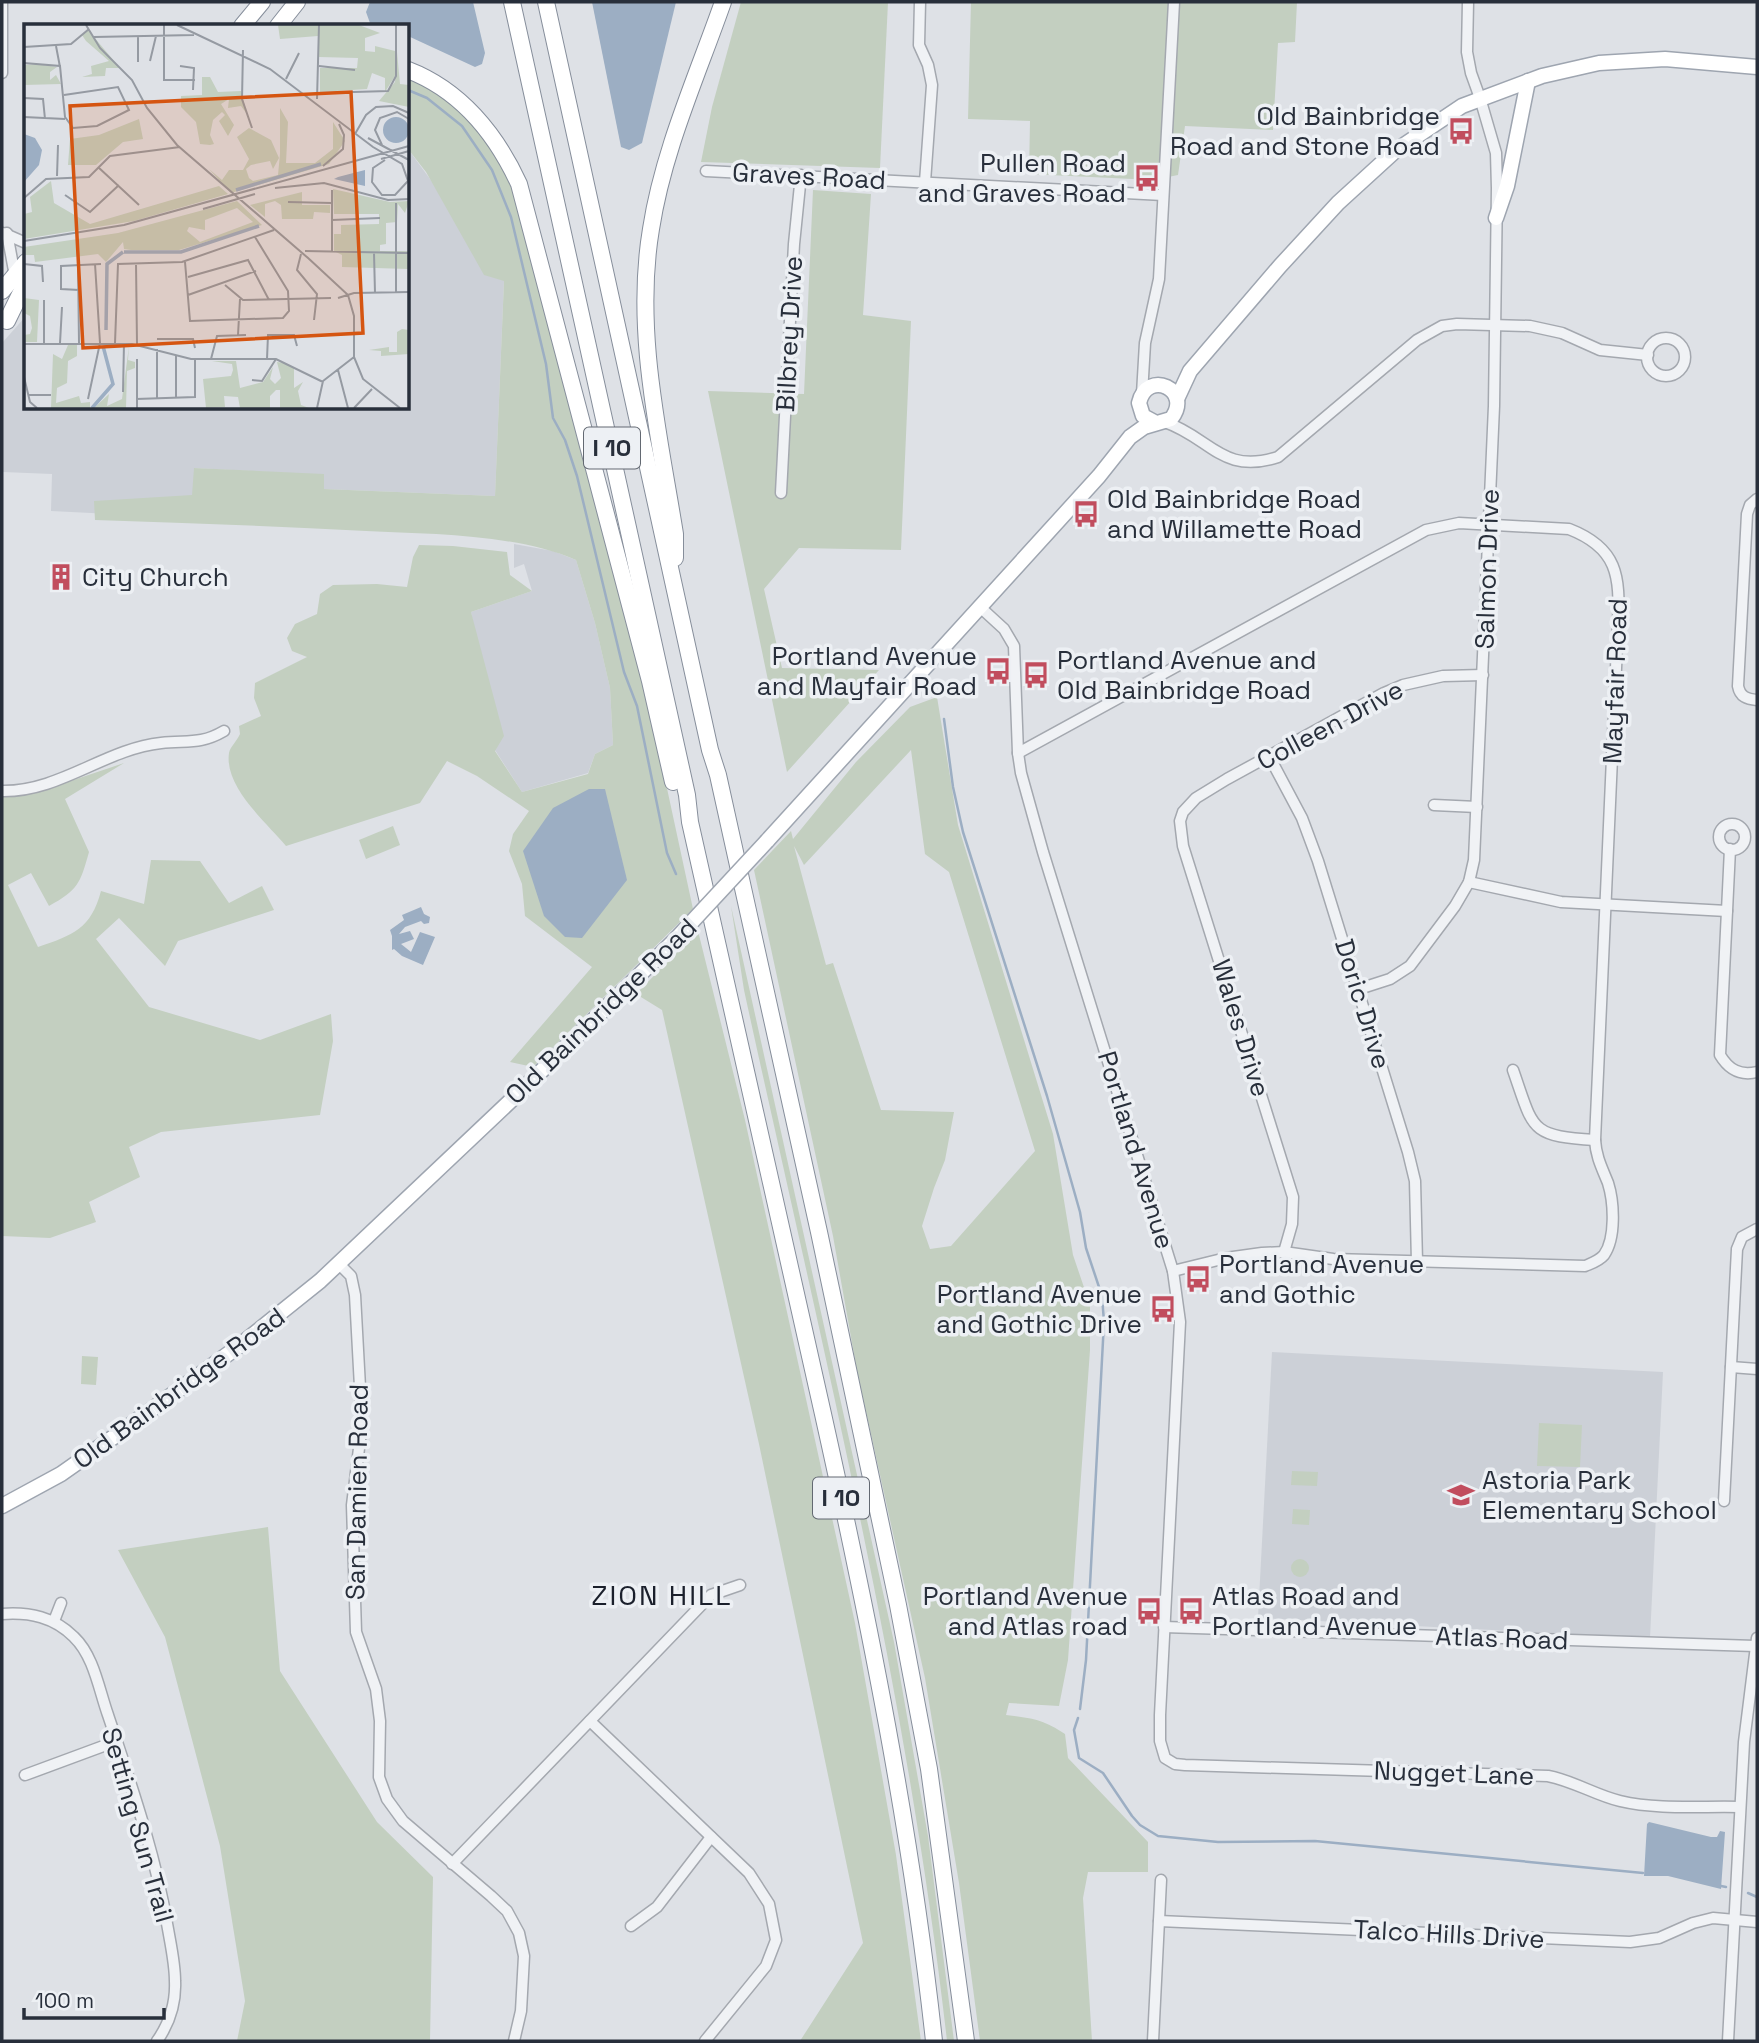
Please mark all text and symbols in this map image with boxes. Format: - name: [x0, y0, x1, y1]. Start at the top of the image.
- inset map: [24, 24, 410, 410]
- place label: Old Bainbridge Road and Stone Road: [1170, 99, 1440, 163]
- bus stop icon: Old Bainbridge Road and Stone Road: [1446, 116, 1476, 146]
- place label: Pullen Road and Graves Road: [918, 146, 1126, 210]
- street label: Graves Road: [731, 155, 887, 197]
- bus stop icon: Pullen Road and Graves Road: [1132, 163, 1162, 193]
- street label: Bilbrey Drive: [768, 255, 810, 413]
- road number: I 10: [584, 428, 640, 468]
- place label: Old Bainbridge Road and Willamette Road: [1107, 482, 1362, 546]
- street label: Salmon Drive: [1467, 488, 1507, 650]
- bus stop icon: Old Bainbridge Road and Willamette Road: [1071, 499, 1101, 529]
- place label: City Church: [82, 560, 229, 594]
- building icon: City Church: [46, 562, 76, 592]
- street label: Mayfair Road: [1595, 598, 1635, 764]
- place label: Portland Avenue and Mayfair Road: [757, 639, 977, 703]
- place label: Portland Avenue and Old Bainbridge Road: [1057, 643, 1317, 707]
- bus stop icon: Portland Avenue and Mayfair Road: [983, 656, 1013, 686]
- bus stop icon: Portland Avenue and Old Bainbridge Road: [1021, 660, 1051, 690]
- street label: Colleen Drive: [1251, 672, 1409, 778]
- street label: Old Bainbridge Road: [498, 911, 704, 1111]
- street label: Doric Drive: [1327, 935, 1399, 1073]
- street label: Wales Drive: [1204, 955, 1278, 1101]
- street label: Portland Avenue: [1090, 1047, 1182, 1253]
- place label: Portland Avenue and Gothic: [1219, 1247, 1424, 1311]
- bus stop icon: Portland Avenue and Gothic: [1183, 1264, 1213, 1294]
- place label: Portland Avenue and Gothic Drive: [936, 1277, 1142, 1341]
- bus stop icon: Portland Avenue and Gothic Drive: [1148, 1294, 1178, 1324]
- street label: Old Bainbridge Road: [66, 1300, 292, 1476]
- street label: San Damien Road: [338, 1384, 376, 1600]
- place label: Astoria Park Elementary School: [1482, 1463, 1717, 1527]
- road number: I 10: [813, 1478, 869, 1518]
- school or university icon: Astoria Park Elementary School: [1446, 1480, 1476, 1510]
- district label: ZION HILL: [591, 1577, 733, 1613]
- place label: Portland Avenue and Atlas road: [923, 1579, 1128, 1643]
- place label: Atlas Road and Portland Avenue: [1212, 1579, 1417, 1643]
- bus stop icon: Portland Avenue and Atlas road: [1134, 1596, 1164, 1626]
- bus stop icon: Atlas Road and Portland Avenue: [1176, 1596, 1206, 1626]
- street label: Atlas Road: [1435, 1619, 1569, 1657]
- street label: Setting Sun Trail: [94, 1723, 182, 1927]
- street label: Nugget Lane: [1373, 1753, 1535, 1793]
- street label: Talco Hills Drive: [1352, 1912, 1546, 1956]
- scale bar: [24, 1976, 164, 2020]
- text: 100 m: [35, 1987, 94, 2014]

